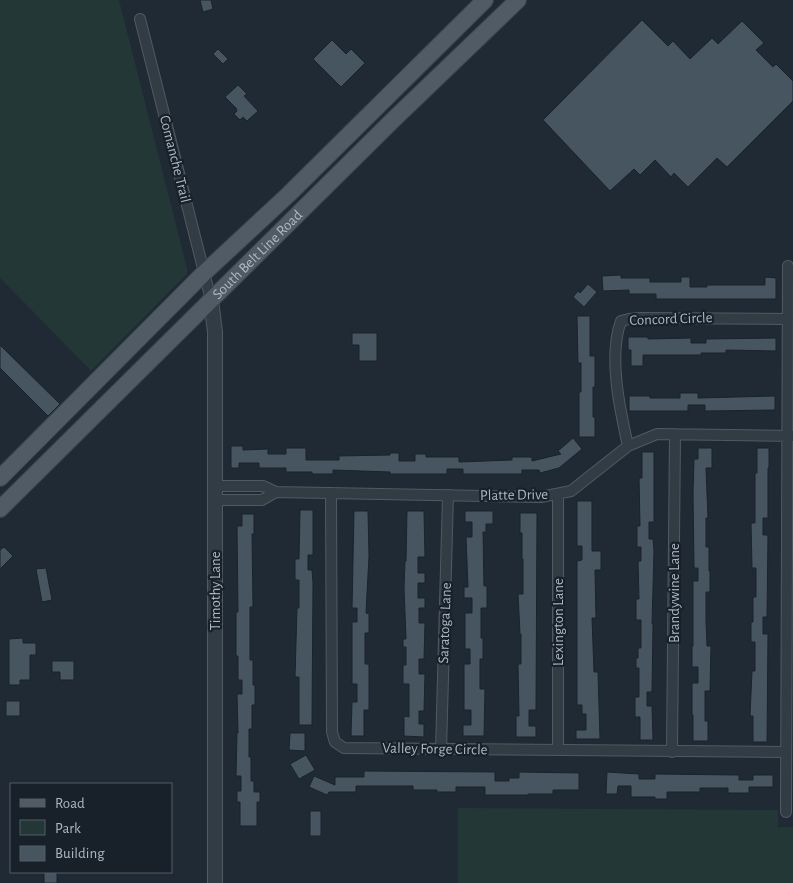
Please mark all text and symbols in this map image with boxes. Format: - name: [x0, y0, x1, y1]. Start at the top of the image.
- street label: Comanche Trail: [157, 114, 193, 204]
- street label: South Belt Line Road: [209, 207, 305, 302]
- street label: Concord Circle: [629, 310, 713, 328]
- street label: Platte Drive: [480, 487, 548, 503]
- street label: Brandywine Lane: [667, 543, 682, 643]
- street label: Timothy Lane: [208, 551, 223, 631]
- street label: Lexington Lane: [551, 578, 566, 666]
- street label: Saratoga Lane: [436, 582, 454, 664]
- street label: Valley Forge Circle: [382, 741, 488, 757]
- legend: [10, 783, 172, 873]
- text: Road: [55, 796, 85, 811]
- text: Park: [55, 821, 81, 836]
- text: Building: [55, 846, 105, 861]

